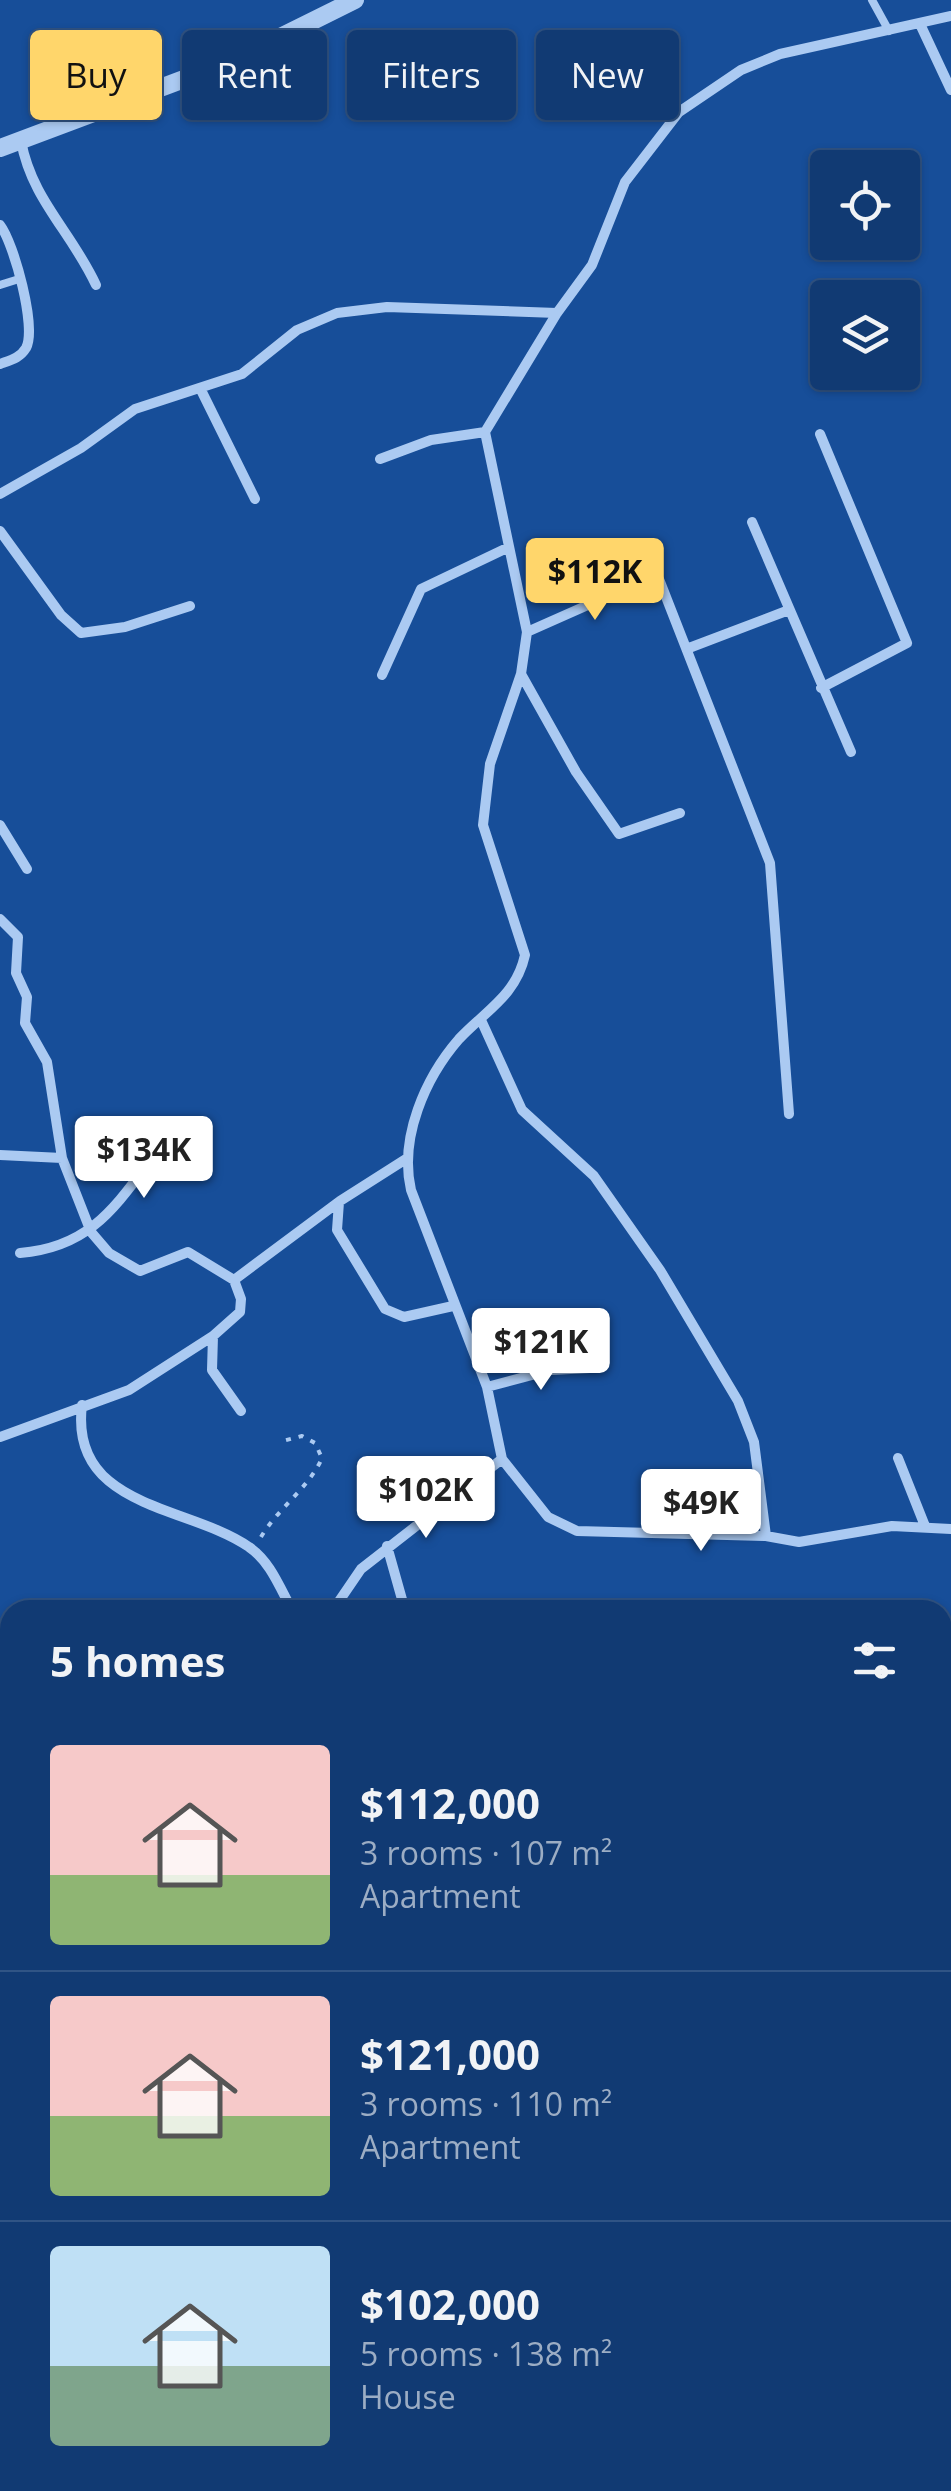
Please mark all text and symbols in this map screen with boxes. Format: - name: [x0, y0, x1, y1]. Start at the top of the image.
- chip: Buy: [30, 30, 162, 120]
- chip: Rent: [182, 30, 327, 120]
- chip: Filters: [347, 30, 516, 120]
- chip: New: [536, 30, 679, 120]
- map controls: [810, 150, 920, 390]
- button: locate: [810, 150, 920, 260]
- button: layers: [810, 280, 920, 390]
- pin: $112K: [525, 538, 665, 623]
- text: $112K: [548, 549, 642, 592]
- pin: $134K: [74, 1116, 214, 1201]
- text: $134K: [97, 1127, 191, 1170]
- pin: $121K: [471, 1308, 611, 1393]
- text: $121K: [494, 1319, 588, 1362]
- pin: $102K: [356, 1456, 496, 1541]
- text: $102K: [379, 1467, 473, 1510]
- pin: $49K: [642, 1469, 760, 1554]
- text: $49K: [663, 1480, 739, 1523]
- text: 5 homes: [50, 1632, 225, 1689]
- icon: filters: [847, 1633, 902, 1688]
- text: $112,000: [360, 1774, 540, 1831]
- icon: home: [130, 1785, 250, 1905]
- text: 3 rooms · 107 m²: [360, 1831, 612, 1874]
- text: Apartment: [360, 1874, 521, 1917]
- text: $121,000: [360, 2025, 540, 2082]
- icon: home: [130, 2036, 250, 2156]
- text: 3 rooms · 110 m²: [360, 2082, 612, 2125]
- text: Apartment: [360, 2125, 521, 2168]
- text: $102,000: [360, 2275, 540, 2332]
- icon: home: [130, 2286, 250, 2406]
- text: 5 rooms · 138 m²: [360, 2332, 612, 2375]
- text: House: [360, 2375, 456, 2418]

